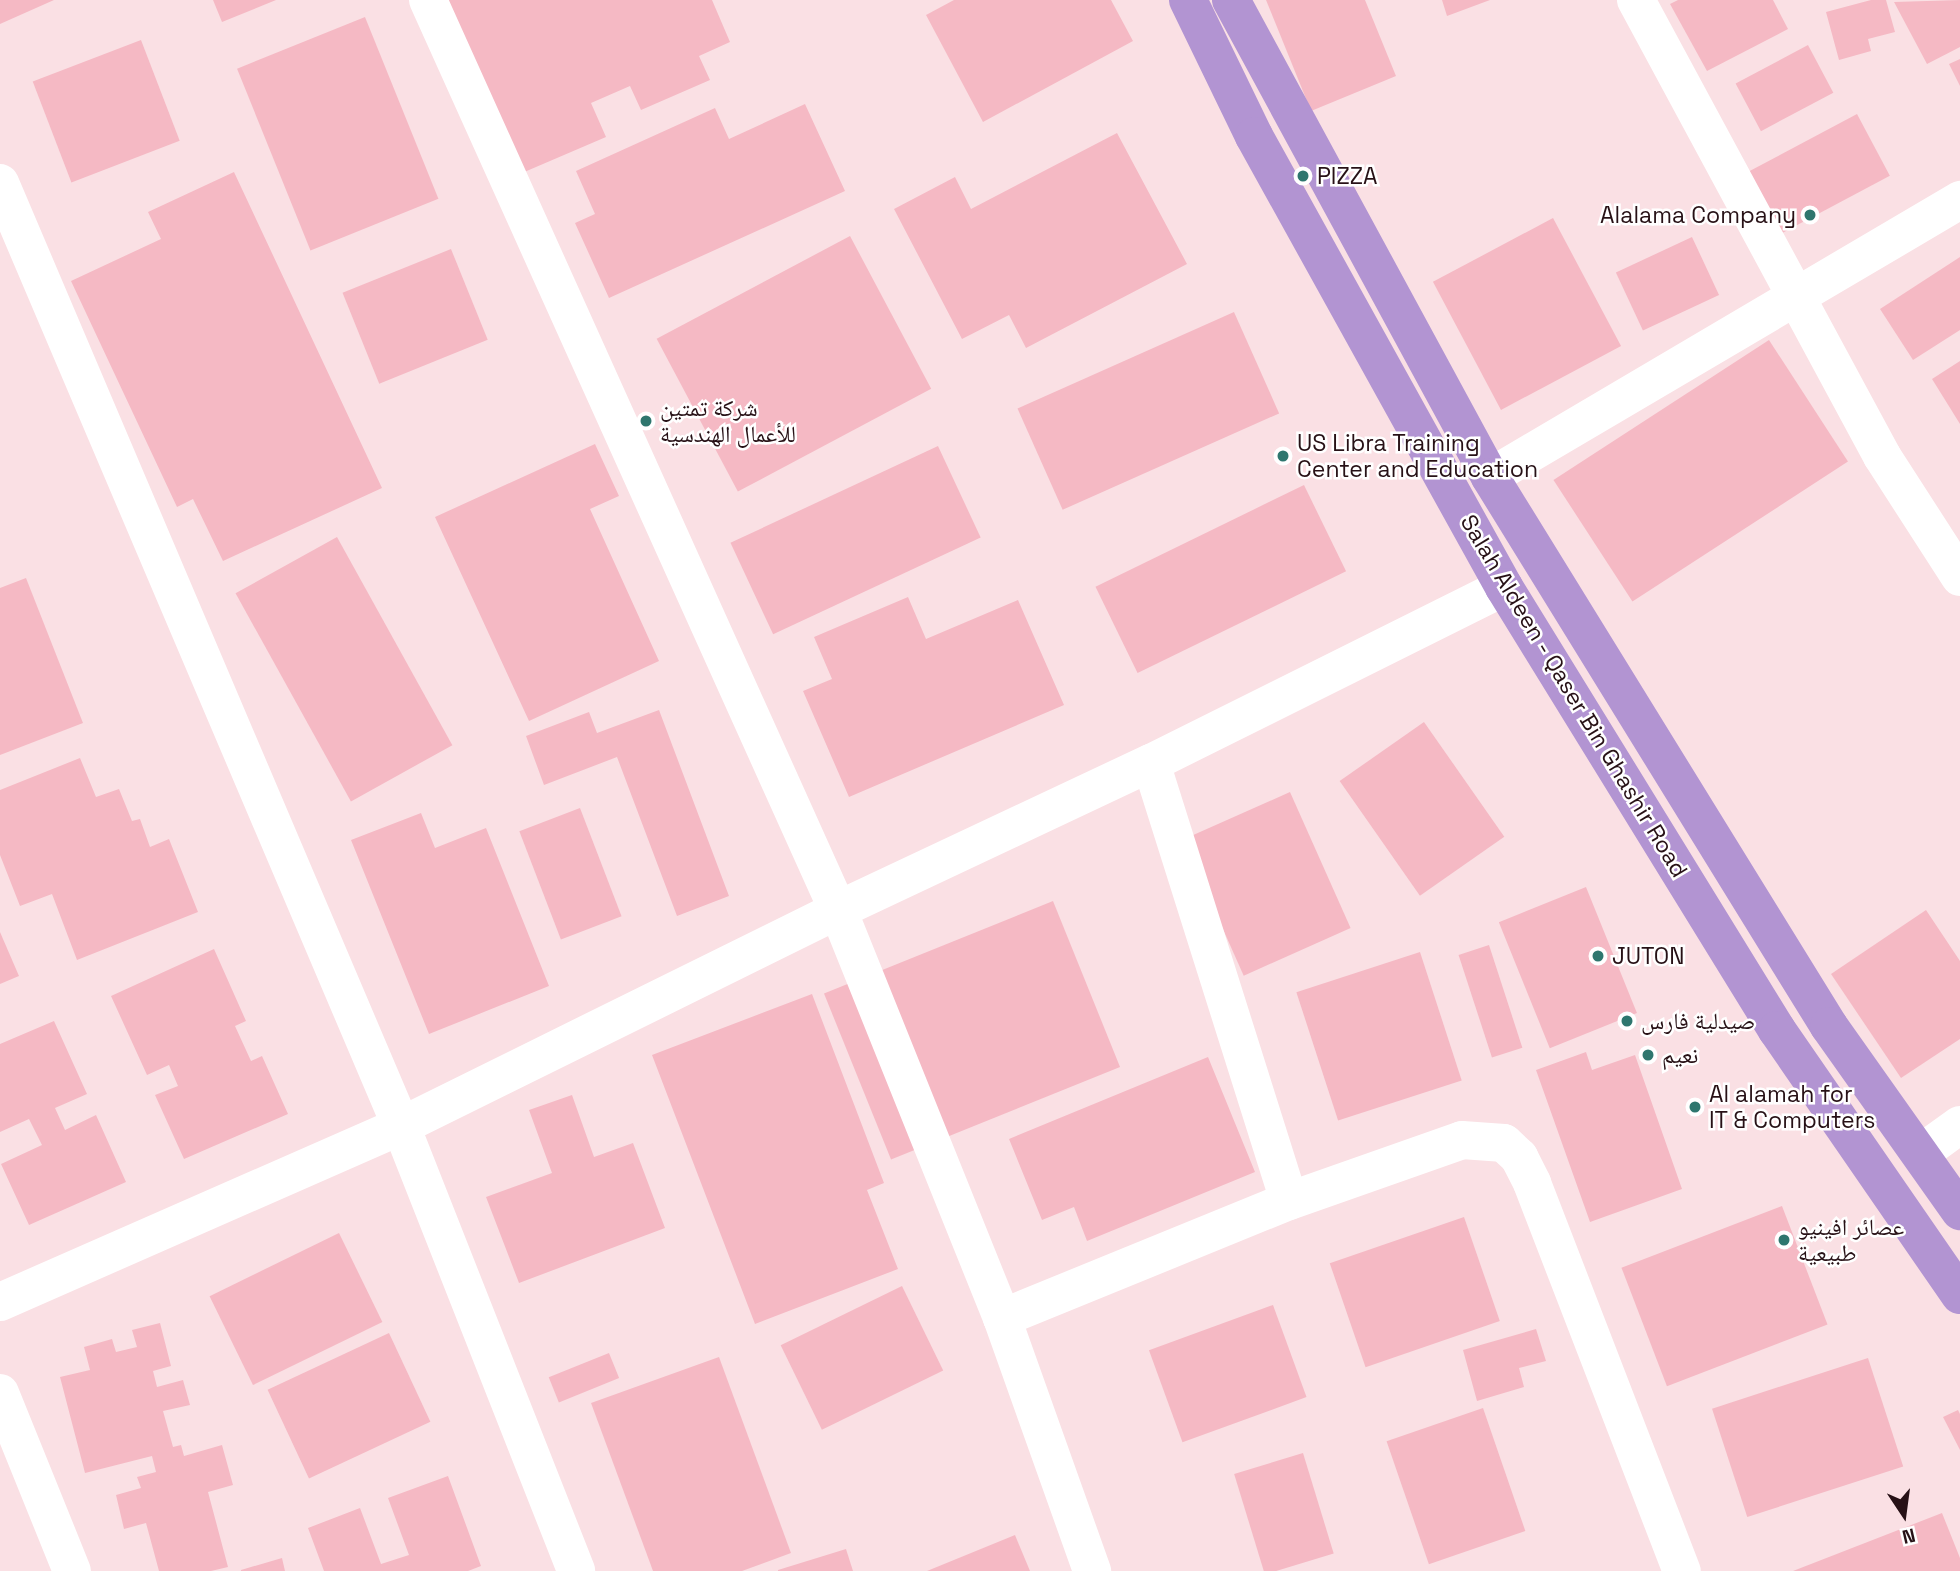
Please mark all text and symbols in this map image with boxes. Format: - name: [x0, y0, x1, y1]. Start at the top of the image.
- place label: PIZZA: [1317, 162, 1377, 190]
- marker: PIZZA: [1295, 168, 1311, 184]
- place label: Alalama Company: [1600, 201, 1796, 229]
- marker: Alalama Company: [1802, 207, 1818, 223]
- place label: شركة تمتين للأعمال الهندسية: [660, 394, 796, 448]
- marker: شركة تمتين للأعمال الهندسية: [638, 413, 654, 429]
- place label: US Libra Training Center and Education: [1297, 429, 1538, 483]
- marker: US Libra Training Center and Education: [1275, 448, 1291, 464]
- street label: Salah Aldeen - Qaser Bin Ghashir Road: [1454, 509, 1694, 883]
- place label: JUTON: [1612, 942, 1684, 970]
- marker: JUTON: [1590, 948, 1606, 964]
- place label: صيدلية فارس: [1641, 1007, 1755, 1035]
- marker: صيدلية فارس: [1619, 1013, 1635, 1029]
- place label: نعيم: [1662, 1041, 1698, 1069]
- marker: نعيم: [1640, 1047, 1656, 1063]
- place label: Al alamah for IT & Computers: [1709, 1080, 1876, 1134]
- marker: Al alamah for IT & Computers: [1687, 1099, 1703, 1115]
- place label: عصائر افينيو طبيعية: [1798, 1213, 1904, 1267]
- marker: عصائر افينيو طبيعية: [1776, 1232, 1792, 1248]
- north arrow: [1869, 1480, 1939, 1550]
- text: N: [1900, 1522, 1918, 1550]

